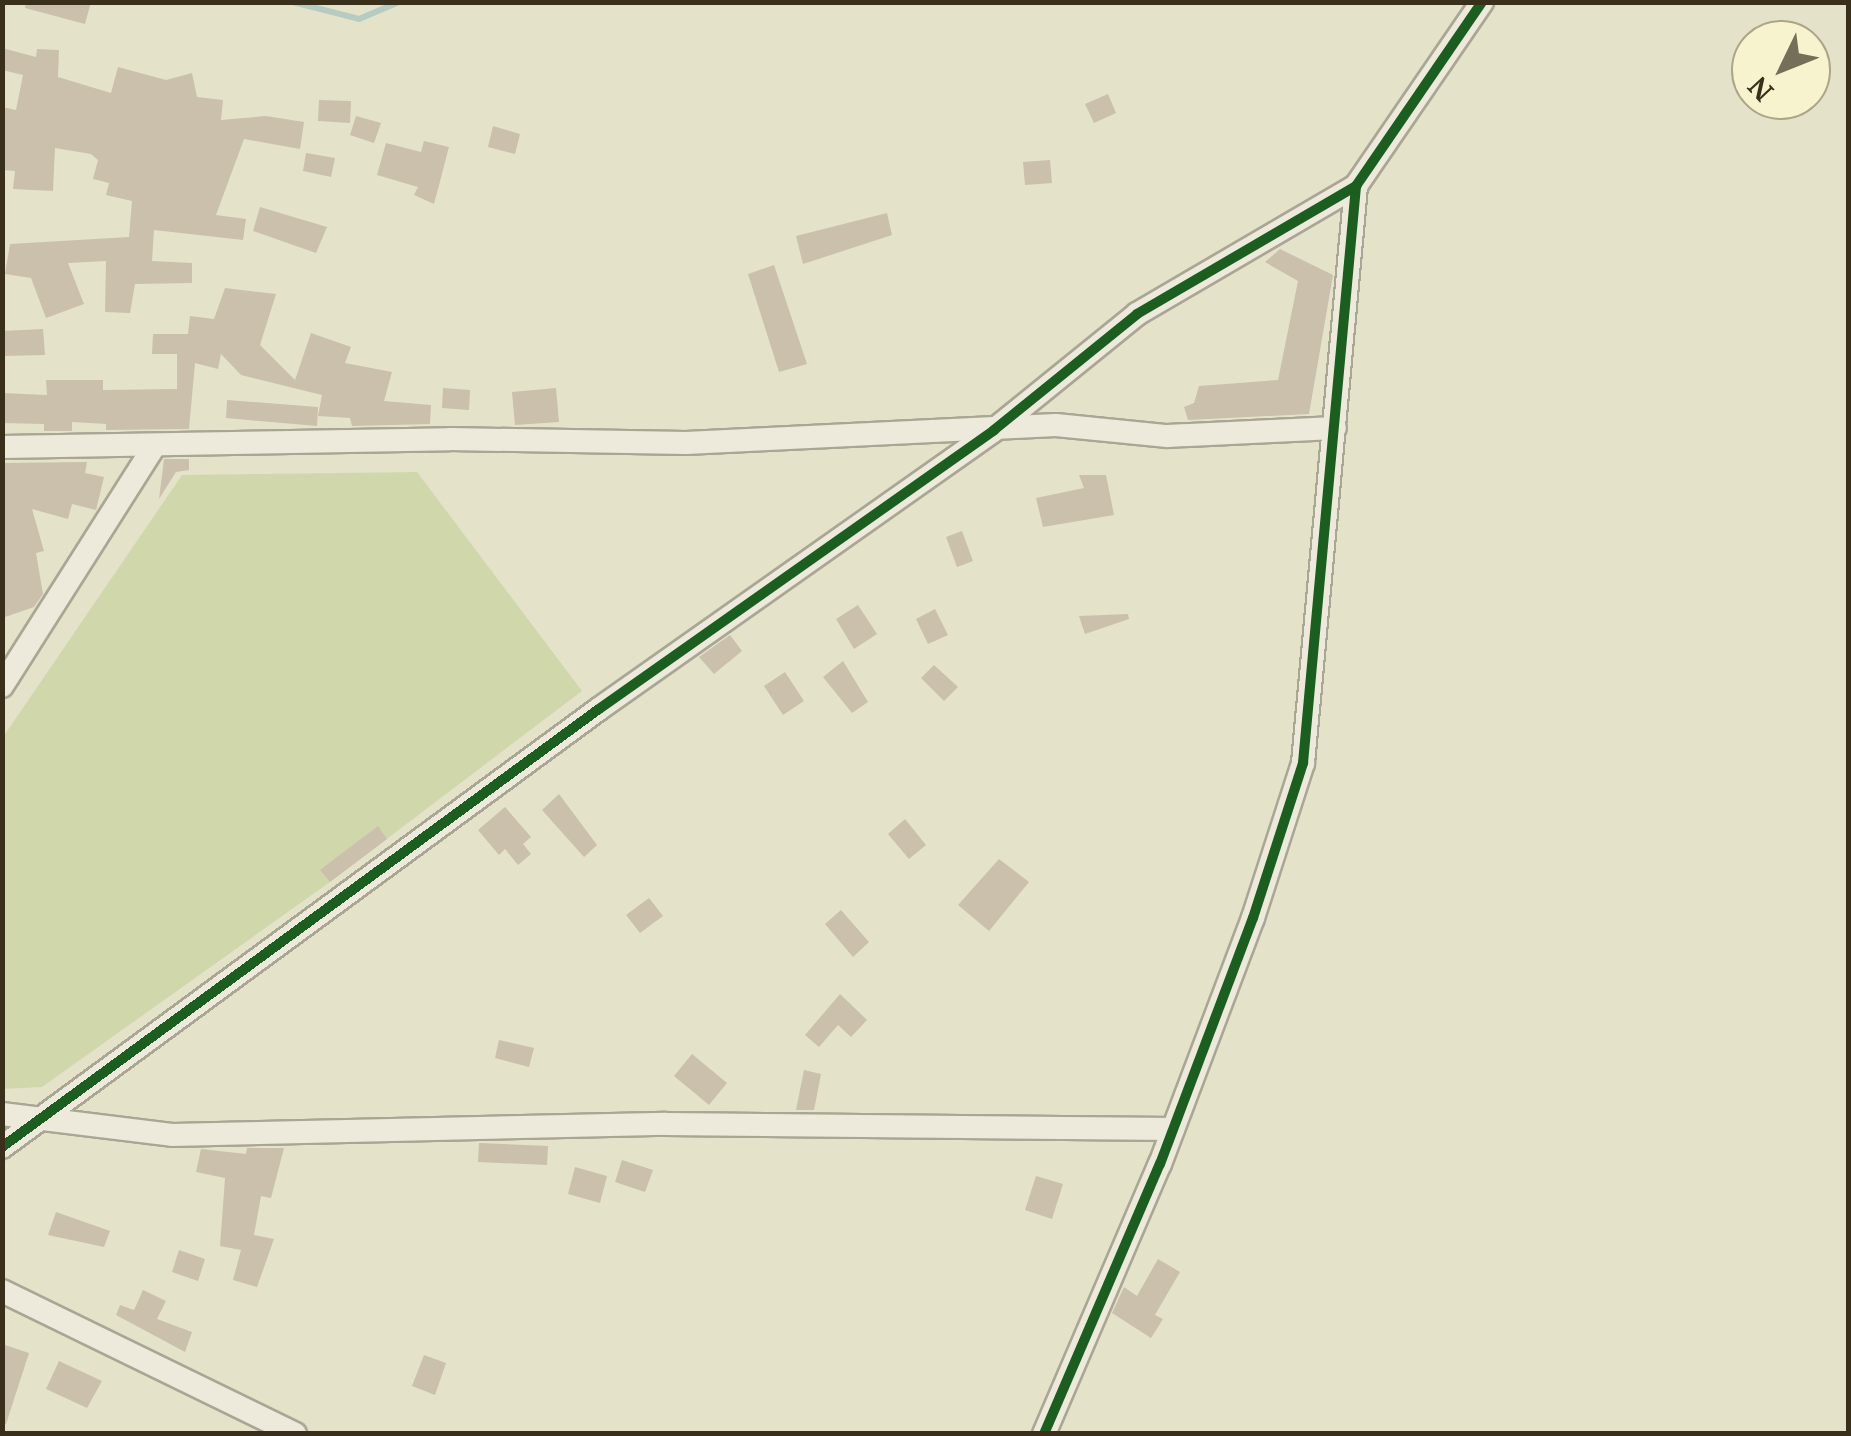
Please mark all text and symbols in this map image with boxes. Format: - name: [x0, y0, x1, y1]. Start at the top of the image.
- north arrow: [1731, 20, 1831, 120]
- text: N: [1739, 69, 1781, 110]

